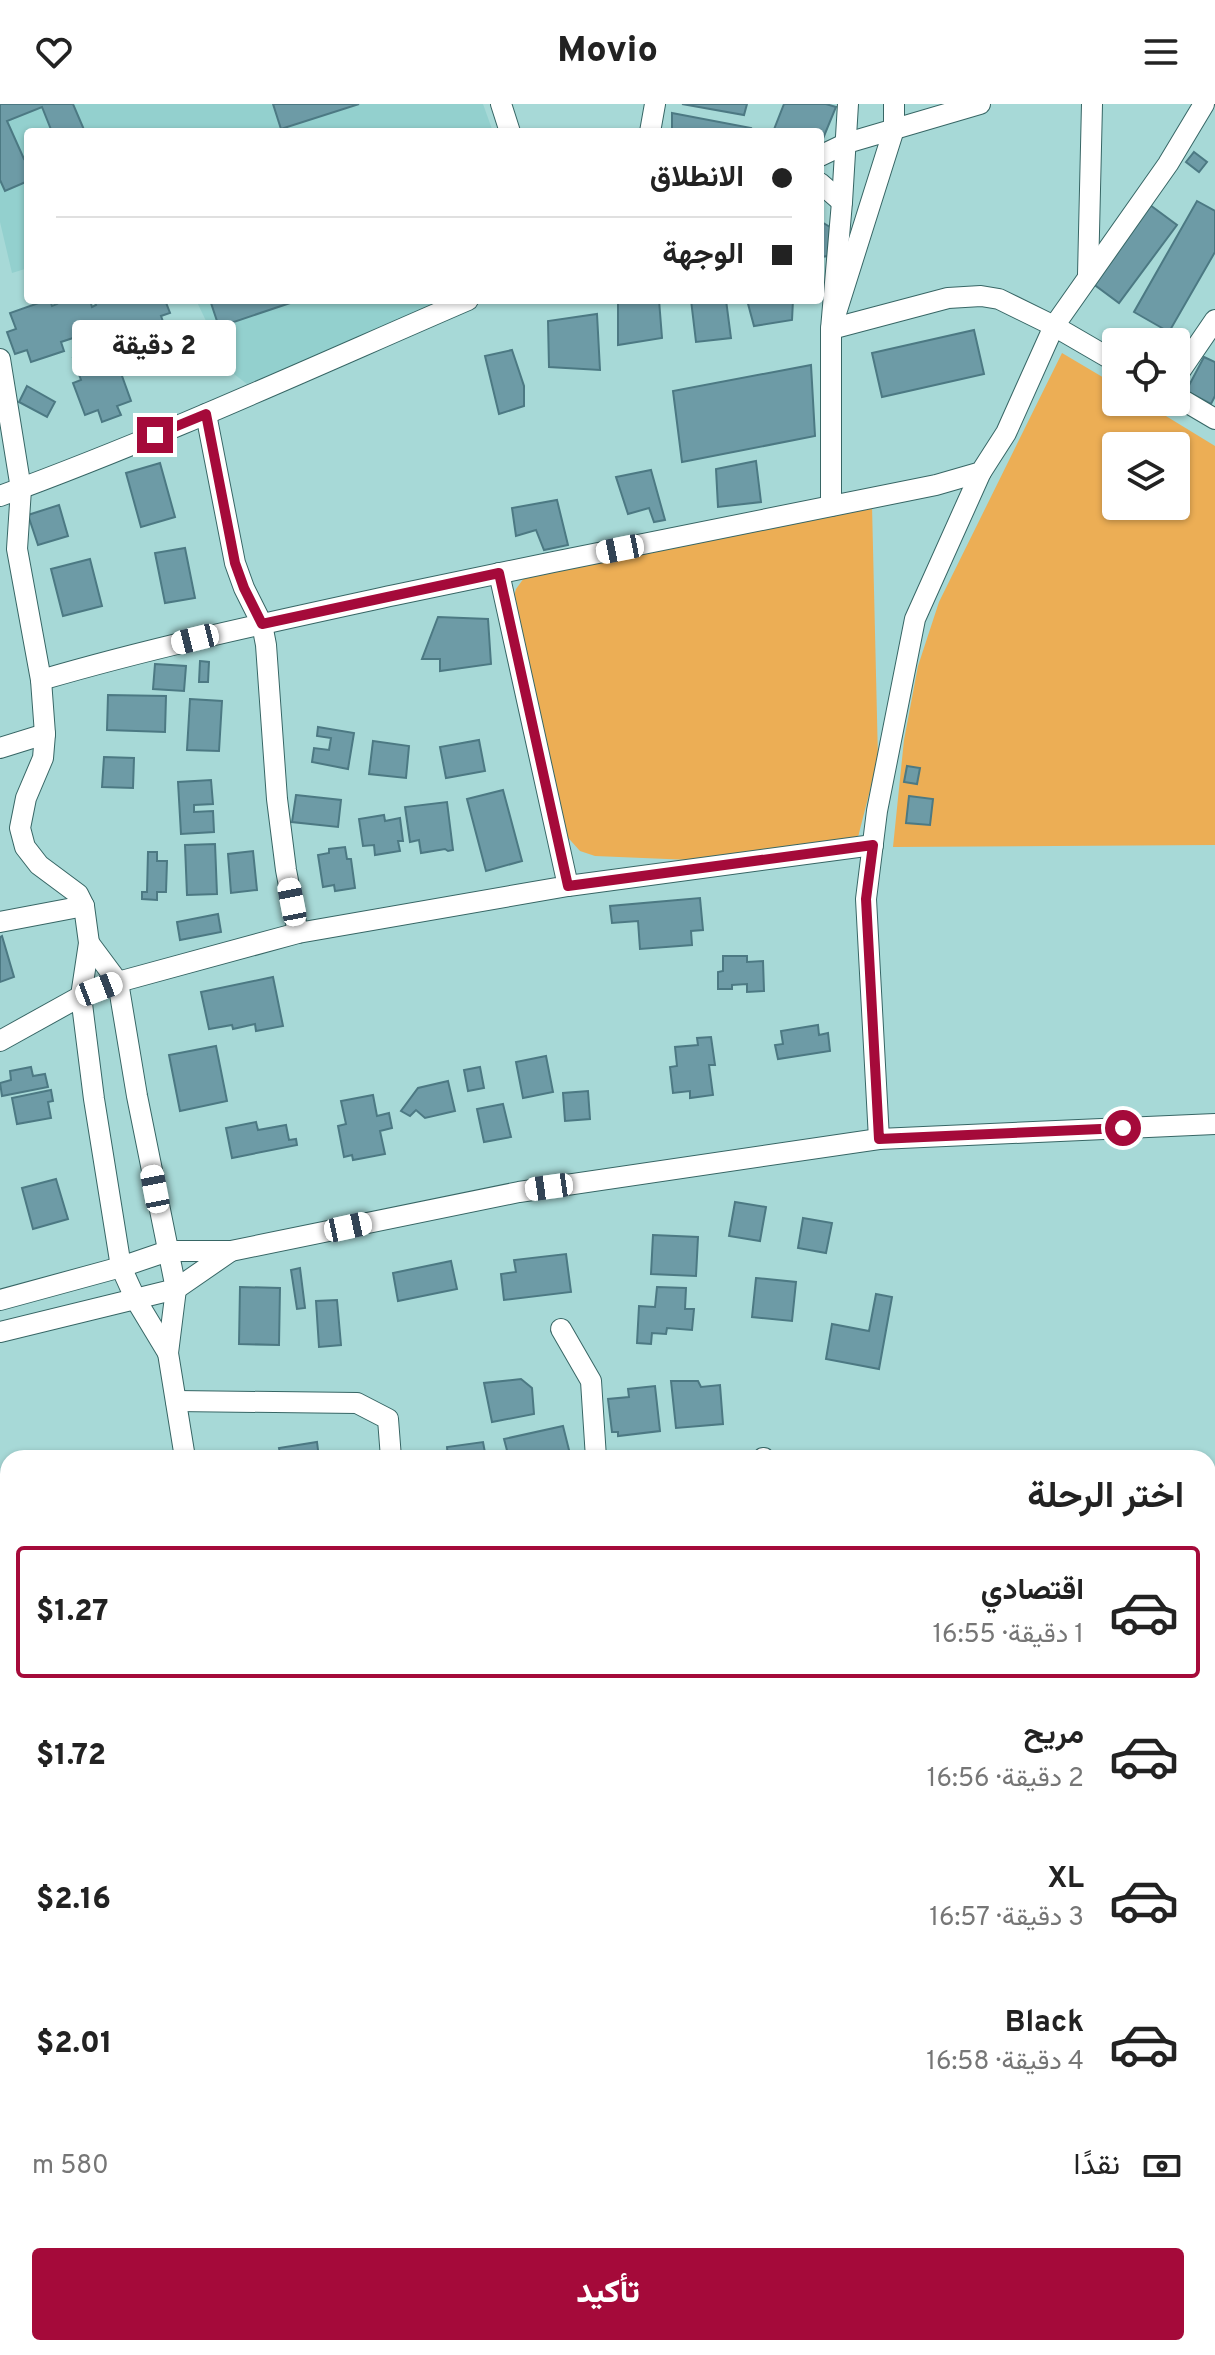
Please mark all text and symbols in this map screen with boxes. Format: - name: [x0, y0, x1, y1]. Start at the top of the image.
- text: Movio: [557, 29, 658, 75]
- icon: heart: [32, 30, 76, 74]
- icon: menu: [1139, 30, 1183, 74]
- text: الانطلاق: [650, 160, 744, 197]
- text: الوجهة: [662, 237, 744, 274]
- callout: 2 دقيقة: [73, 319, 237, 375]
- map controls: [1102, 328, 1190, 520]
- button: locate: [1102, 328, 1190, 416]
- text: 2 دقيقة: [112, 331, 196, 364]
- route end: [137, 417, 173, 453]
- button: layers: [1102, 432, 1190, 520]
- car: [594, 533, 646, 565]
- car: [169, 622, 221, 656]
- car: [276, 876, 308, 928]
- car: [72, 969, 126, 1009]
- route start: [1105, 1110, 1141, 1146]
- car: [139, 1163, 171, 1215]
- car: [524, 1172, 574, 1202]
- car: [322, 1210, 374, 1244]
- text: اختر الرحلة: [1027, 1475, 1184, 1521]
- text: اقتصادي: [981, 1573, 1084, 1610]
- icon: car: [1108, 1576, 1180, 1648]
- text: $1.27: [36, 1594, 109, 1631]
- text: 1 دقيقة · 16:55: [932, 1619, 1084, 1652]
- text: مريح: [1024, 1717, 1084, 1754]
- icon: car: [1108, 1720, 1180, 1792]
- text: $1.72: [36, 1738, 106, 1775]
- text: 2 دقيقة · 16:56: [927, 1763, 1084, 1796]
- text: XL: [1047, 1861, 1084, 1898]
- icon: car: [1108, 1864, 1180, 1936]
- text: $2.16: [36, 1882, 111, 1919]
- text: 3 دقيقة · 16:57: [929, 1902, 1084, 1935]
- text: Black: [1005, 2005, 1084, 2042]
- icon: car: [1108, 2008, 1180, 2080]
- text: $2.01: [36, 2026, 112, 2063]
- text: 4 دقيقة · 16:58: [926, 2046, 1084, 2079]
- icon: cash: [1140, 2144, 1184, 2188]
- text: نقدًا: [1074, 2148, 1120, 2185]
- text: 580 m: [32, 2150, 109, 2183]
- button: تأكيد: [32, 2248, 1184, 2340]

